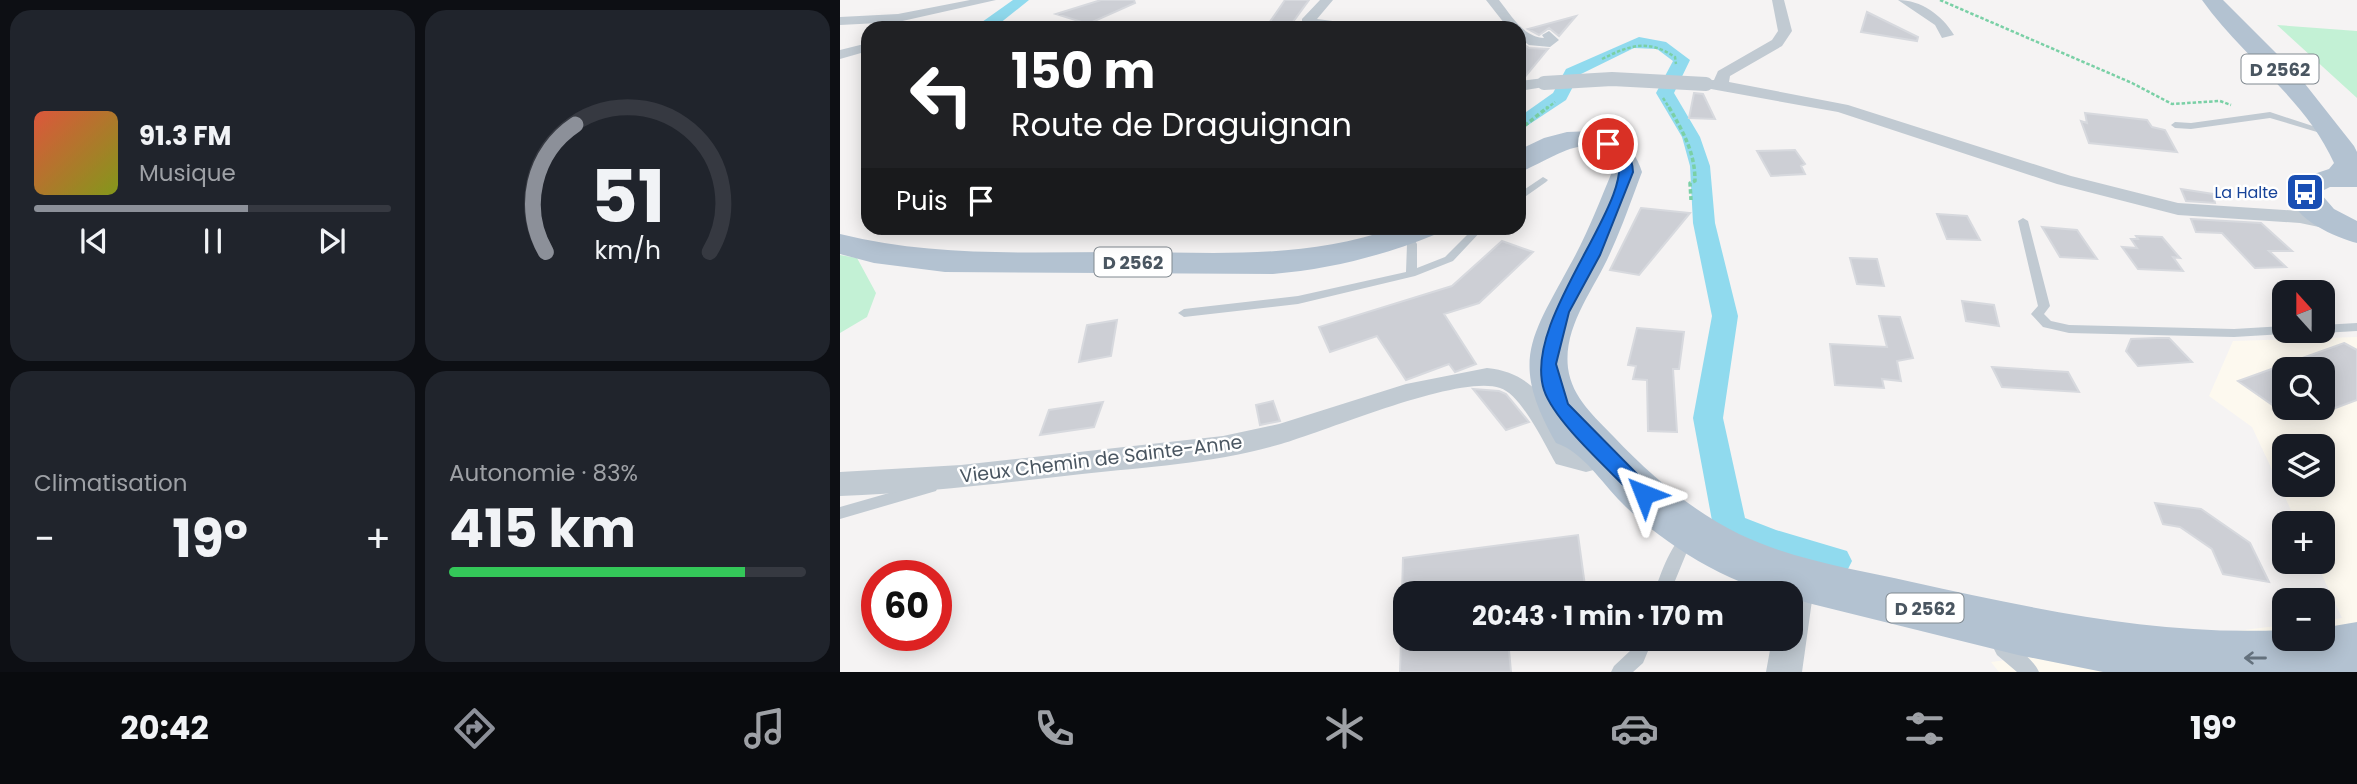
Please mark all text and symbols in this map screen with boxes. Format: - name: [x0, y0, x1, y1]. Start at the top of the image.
- text: 150 m: [1011, 37, 1156, 105]
- icon: left: [896, 49, 987, 140]
- road number: D 2562: [2242, 55, 2318, 84]
- text: Route de Draguignan: [1011, 102, 1352, 147]
- pin: [1578, 114, 1638, 174]
- text: 91.3 FM: [139, 118, 231, 154]
- icon: arrive: [1589, 125, 1627, 163]
- text: 51: [590, 146, 665, 247]
- text: Musique: [139, 157, 236, 189]
- bus stop icon: La Halte: [2284, 171, 2326, 213]
- place label: La Halte: [2214, 181, 2278, 204]
- icon: arrive: [962, 182, 1000, 220]
- text: Puis: [896, 183, 948, 219]
- icon: previous: [75, 222, 113, 260]
- icon: pause: [194, 222, 232, 260]
- icon: next: [313, 222, 351, 260]
- text: km/h: [594, 233, 661, 268]
- road number: D 2562: [1094, 248, 1172, 276]
- north arrow: [2272, 280, 2334, 343]
- map controls: [2272, 280, 2335, 651]
- button: search: [2272, 357, 2335, 420]
- street label: Vieux Chemin de Sainte-Anne: [958, 428, 1244, 490]
- button: layers: [2272, 434, 2335, 497]
- text: Autonomie · 83%: [449, 457, 638, 489]
- position arrow: [1607, 457, 1681, 531]
- text: Climatisation: [34, 467, 187, 499]
- text: 415 km: [449, 492, 636, 565]
- text: 19°: [172, 502, 248, 575]
- button: +: [2272, 511, 2335, 574]
- text: −: [34, 512, 55, 565]
- text: +: [365, 512, 391, 565]
- speed limit sign: 60: [861, 560, 952, 651]
- button: −: [2272, 588, 2335, 651]
- road number: D 2562: [1886, 594, 1964, 622]
- text: 20:43 · 1 min · 170 m: [1472, 598, 1724, 634]
- one-way arrow: [2244, 651, 2267, 665]
- icon: directions: [450, 704, 499, 753]
- icon: music: [740, 704, 789, 753]
- icon: phone: [1030, 704, 1079, 753]
- icon: climate: [1320, 704, 1369, 753]
- icon: car: [1610, 704, 1659, 753]
- icon: filters: [1900, 704, 1949, 753]
- text: 20:42: [121, 705, 209, 750]
- text: 19°: [2190, 705, 2236, 750]

